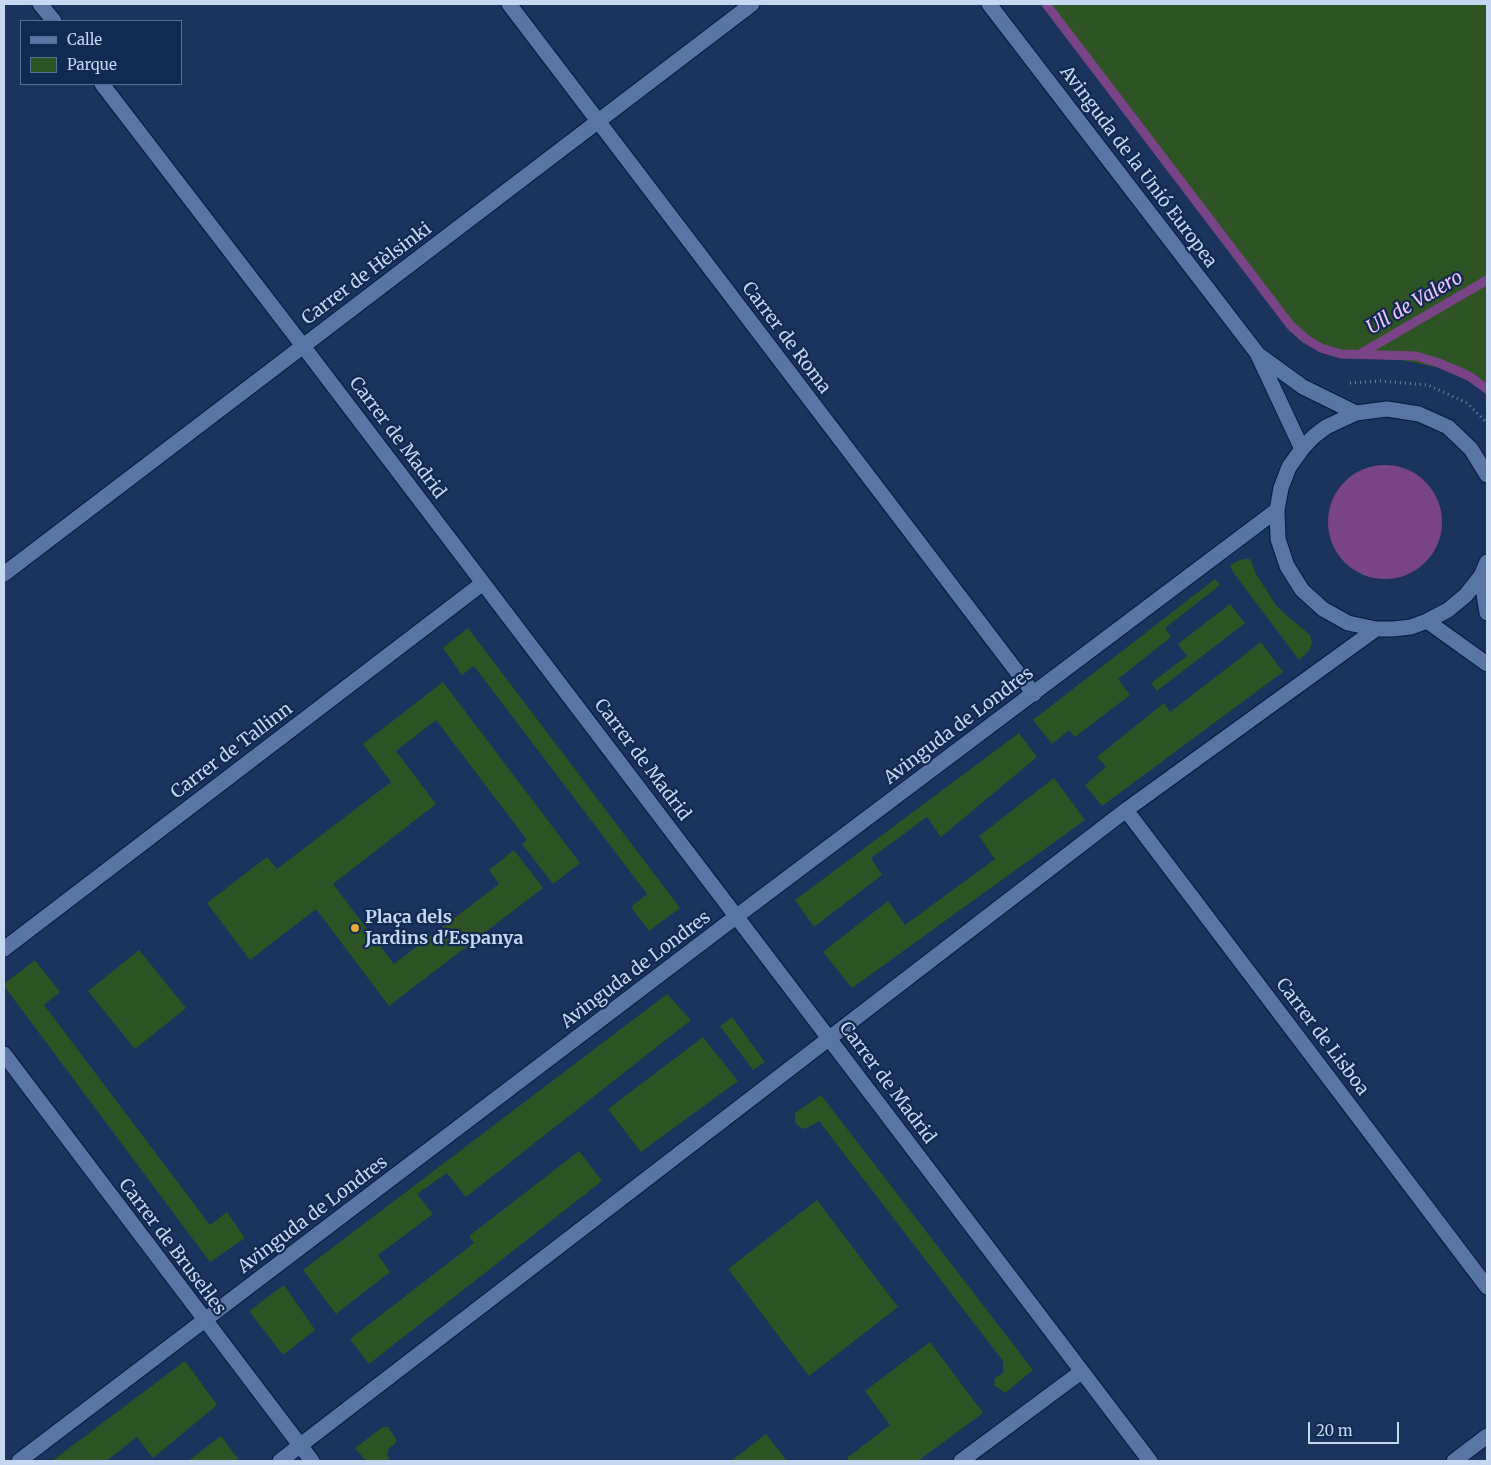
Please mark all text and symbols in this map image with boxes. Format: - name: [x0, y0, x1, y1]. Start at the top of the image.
- legend: [20, 20, 182, 85]
- text: Calle: [67, 30, 102, 49]
- text: Parque: [67, 55, 117, 74]
- street label: Avinguda de la Unió Europea: [1055, 62, 1221, 272]
- street label: Carrer de Hèlsinki: [298, 218, 436, 330]
- water label: Ull de Valero: [1363, 266, 1467, 340]
- street label: Carrer de Roma: [737, 278, 835, 398]
- street label: Carrer de Madrid: [344, 373, 450, 503]
- street label: Avinguda de Londres: [880, 663, 1038, 789]
- street label: Carrer de Madrid: [589, 695, 695, 825]
- street label: Carrer de Tallinn: [167, 698, 297, 804]
- place label: Plaça dels Jardins d'Espanya: [365, 907, 523, 950]
- street label: Avinguda de Londres: [557, 907, 715, 1033]
- marker: Plaça dels Jardins d'Espanya: [349, 922, 361, 934]
- street label: Carrer de Lisboa: [1271, 974, 1373, 1100]
- street label: Carrer de Madrid: [834, 1018, 940, 1148]
- street label: Avinguda de Londres: [234, 1152, 392, 1278]
- street label: Carrer de Brusel·les: [114, 1175, 230, 1319]
- scale bar: [1311, 1412, 1402, 1444]
- text: 20 m: [1316, 1421, 1353, 1440]

